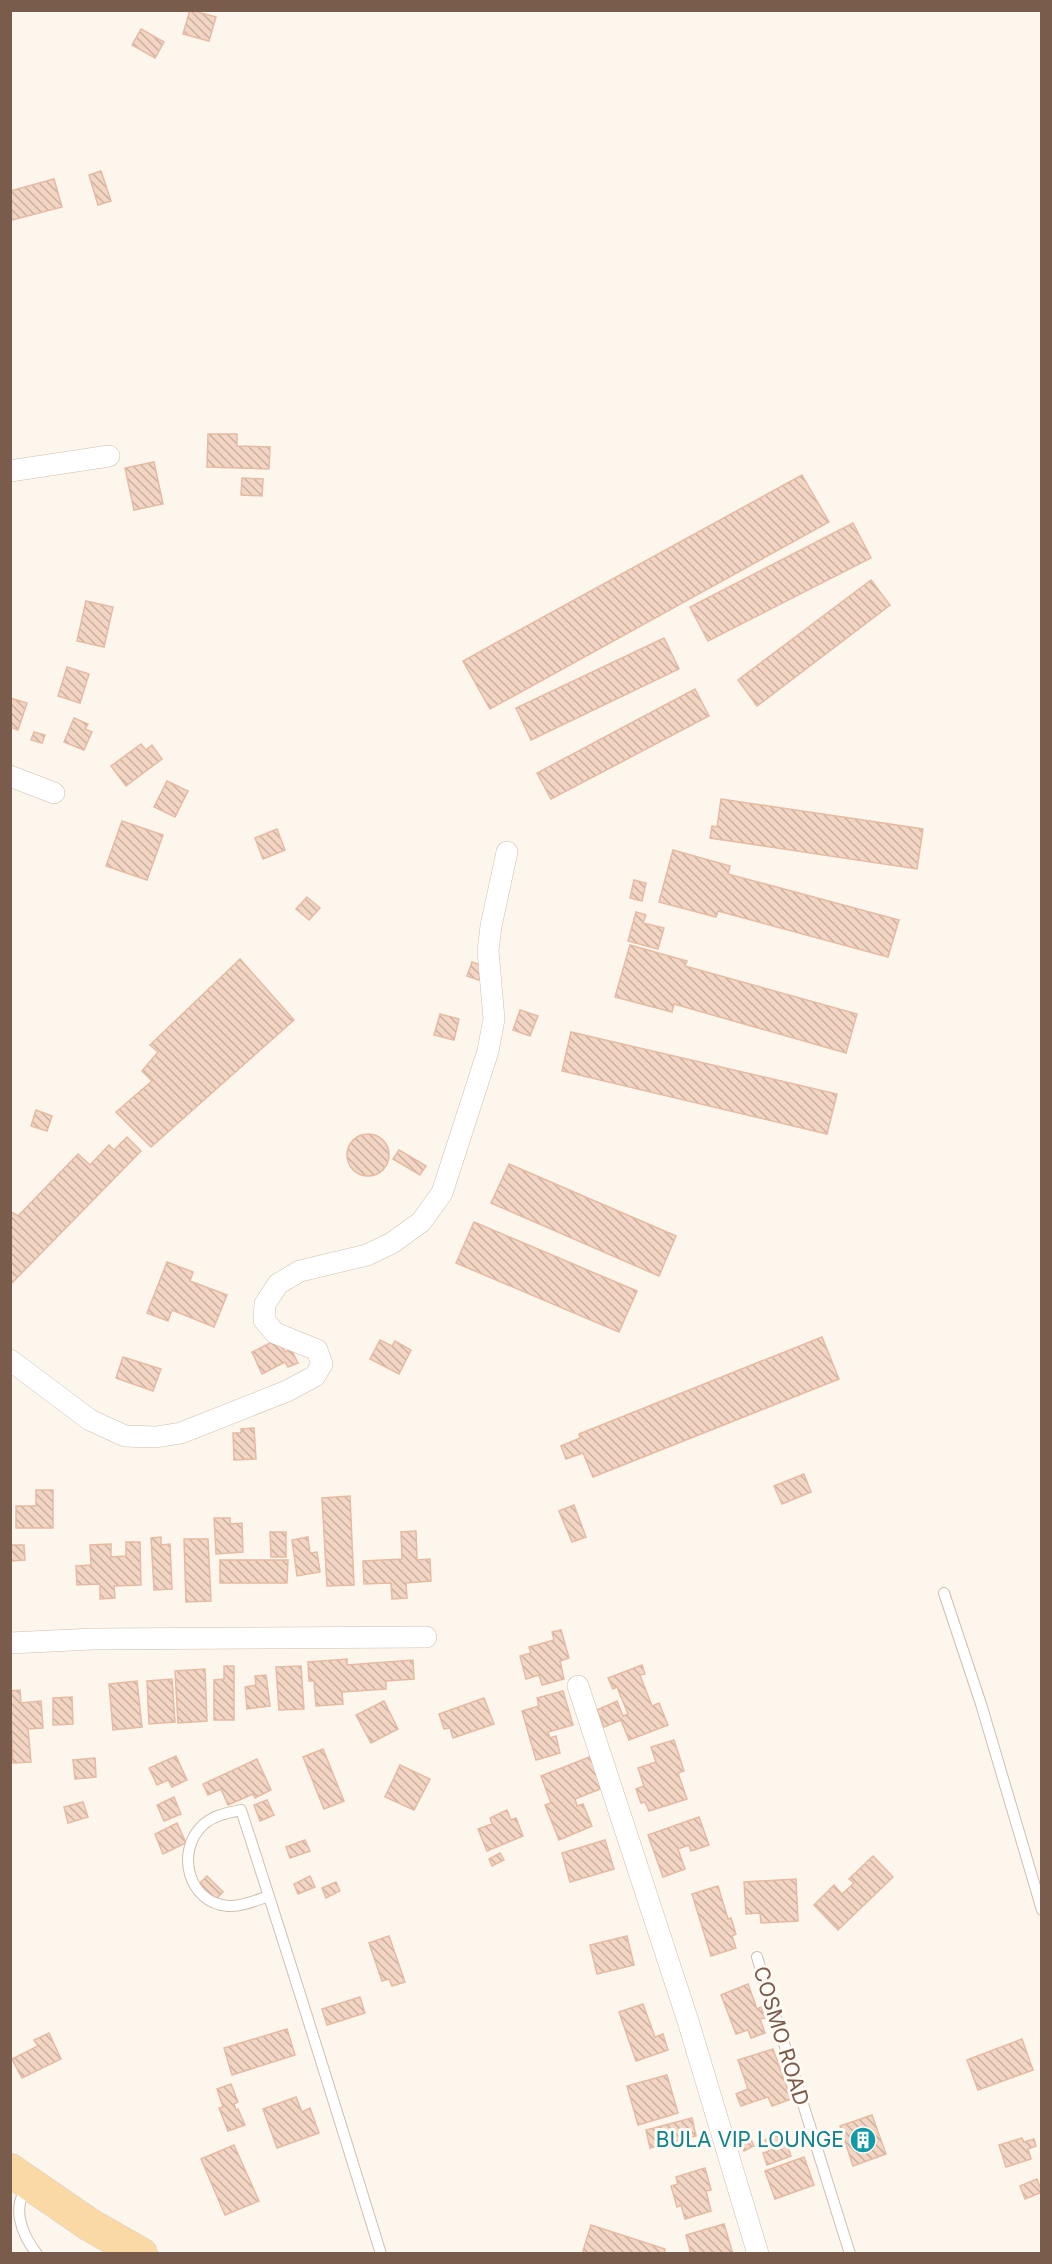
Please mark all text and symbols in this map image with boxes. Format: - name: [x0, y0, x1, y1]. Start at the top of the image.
- street label: COSMO ROAD: [748, 1963, 815, 2109]
- building icon: BULA VIP LOUNGE: [848, 2125, 878, 2155]
- place label: BULA VIP LOUNGE: [656, 2127, 844, 2152]

